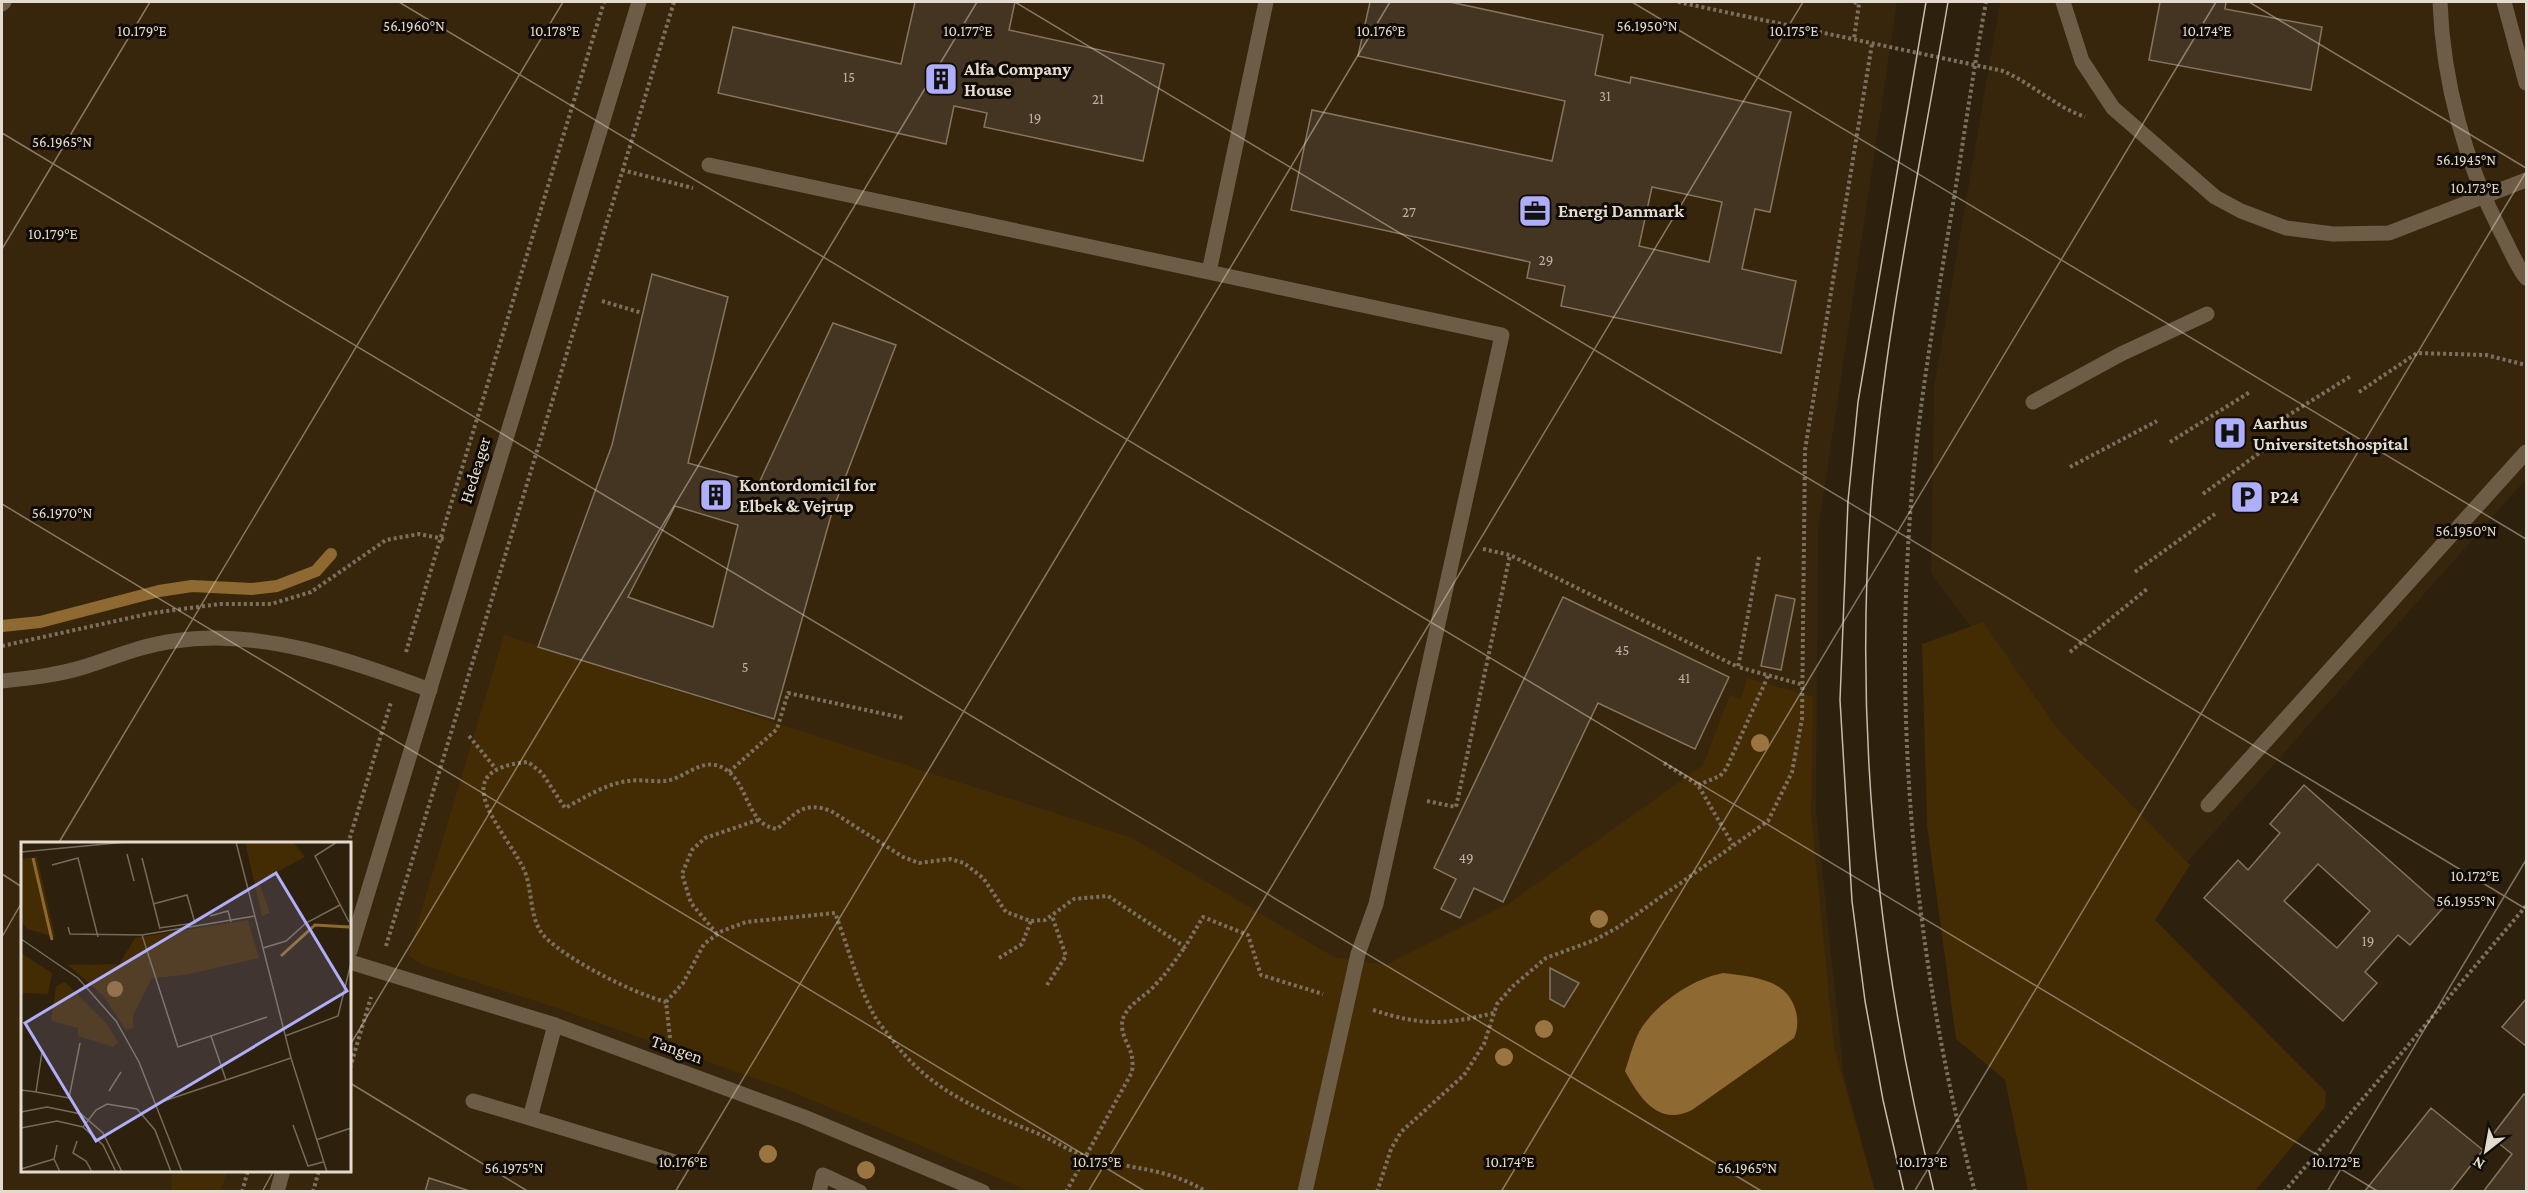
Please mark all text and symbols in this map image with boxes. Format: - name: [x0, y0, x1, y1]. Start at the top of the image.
- text: 56.1960°N: [383, 18, 445, 34]
- text: 56.1950°N: [1616, 18, 1678, 34]
- text: 10.179°E: [117, 23, 167, 39]
- text: 10.178°E: [530, 23, 580, 39]
- text: 10.177°E: [944, 23, 992, 39]
- text: 10.176°E: [1357, 23, 1405, 39]
- text: 10.175°E: [1770, 23, 1818, 39]
- text: 10.174°E: [2183, 23, 2231, 39]
- place label: Alfa Company House: [963, 59, 1071, 100]
- building icon: Alfa Company House: [923, 61, 959, 97]
- house number: 15: [843, 69, 855, 85]
- house number: 31: [1599, 88, 1611, 104]
- house number: 21: [1092, 91, 1104, 107]
- house number: 19: [1029, 110, 1041, 126]
- text: 56.1965°N: [32, 134, 92, 150]
- text: 56.1945°N: [2436, 152, 2496, 168]
- text: 10.173°E: [2451, 180, 2499, 196]
- office icon: Energi Danmark: [1517, 193, 1553, 229]
- place label: Energi Danmark: [1558, 201, 1684, 221]
- house number: 27: [1402, 204, 1416, 220]
- text: 10.179°E: [28, 226, 78, 242]
- house number: 29: [1539, 252, 1553, 268]
- place label: Aarhus Universitetshospital: [2252, 413, 2408, 454]
- hospital icon: Aarhus Universitetshospital: [2212, 415, 2248, 451]
- street label: Hedeager: [455, 434, 495, 506]
- place label: Kontordomicil for Elbek & Vejrup: [739, 475, 876, 517]
- building icon: Kontordomicil for Elbek & Vejrup: [698, 477, 734, 513]
- parking icon: P24: [2229, 479, 2265, 515]
- place label: P24: [2270, 487, 2299, 507]
- text: 56.1970°N: [32, 505, 92, 521]
- text: 56.1950°N: [2435, 523, 2497, 539]
- house number: 45: [1615, 642, 1629, 658]
- house number: 5: [741, 659, 749, 675]
- house number: 41: [1678, 670, 1690, 686]
- inset map: [21, 842, 351, 1172]
- house number: 49: [1458, 850, 1474, 866]
- text: 10.172°E: [2451, 868, 2499, 884]
- text: 56.1955°N: [2436, 893, 2496, 909]
- house number: 19: [2362, 933, 2374, 949]
- street label: Tangen: [649, 1030, 706, 1068]
- north arrow: [2456, 1121, 2516, 1181]
- text: N: [2469, 1153, 2488, 1174]
- text: 10.176°E: [659, 1154, 707, 1170]
- text: 10.175°E: [1073, 1154, 1121, 1170]
- text: 10.174°E: [1486, 1154, 1534, 1170]
- text: 10.173°E: [1899, 1154, 1947, 1170]
- text: 10.172°E: [2312, 1154, 2360, 1170]
- text: 56.1975°N: [484, 1160, 544, 1176]
- text: 56.1965°N: [1717, 1160, 1777, 1176]

